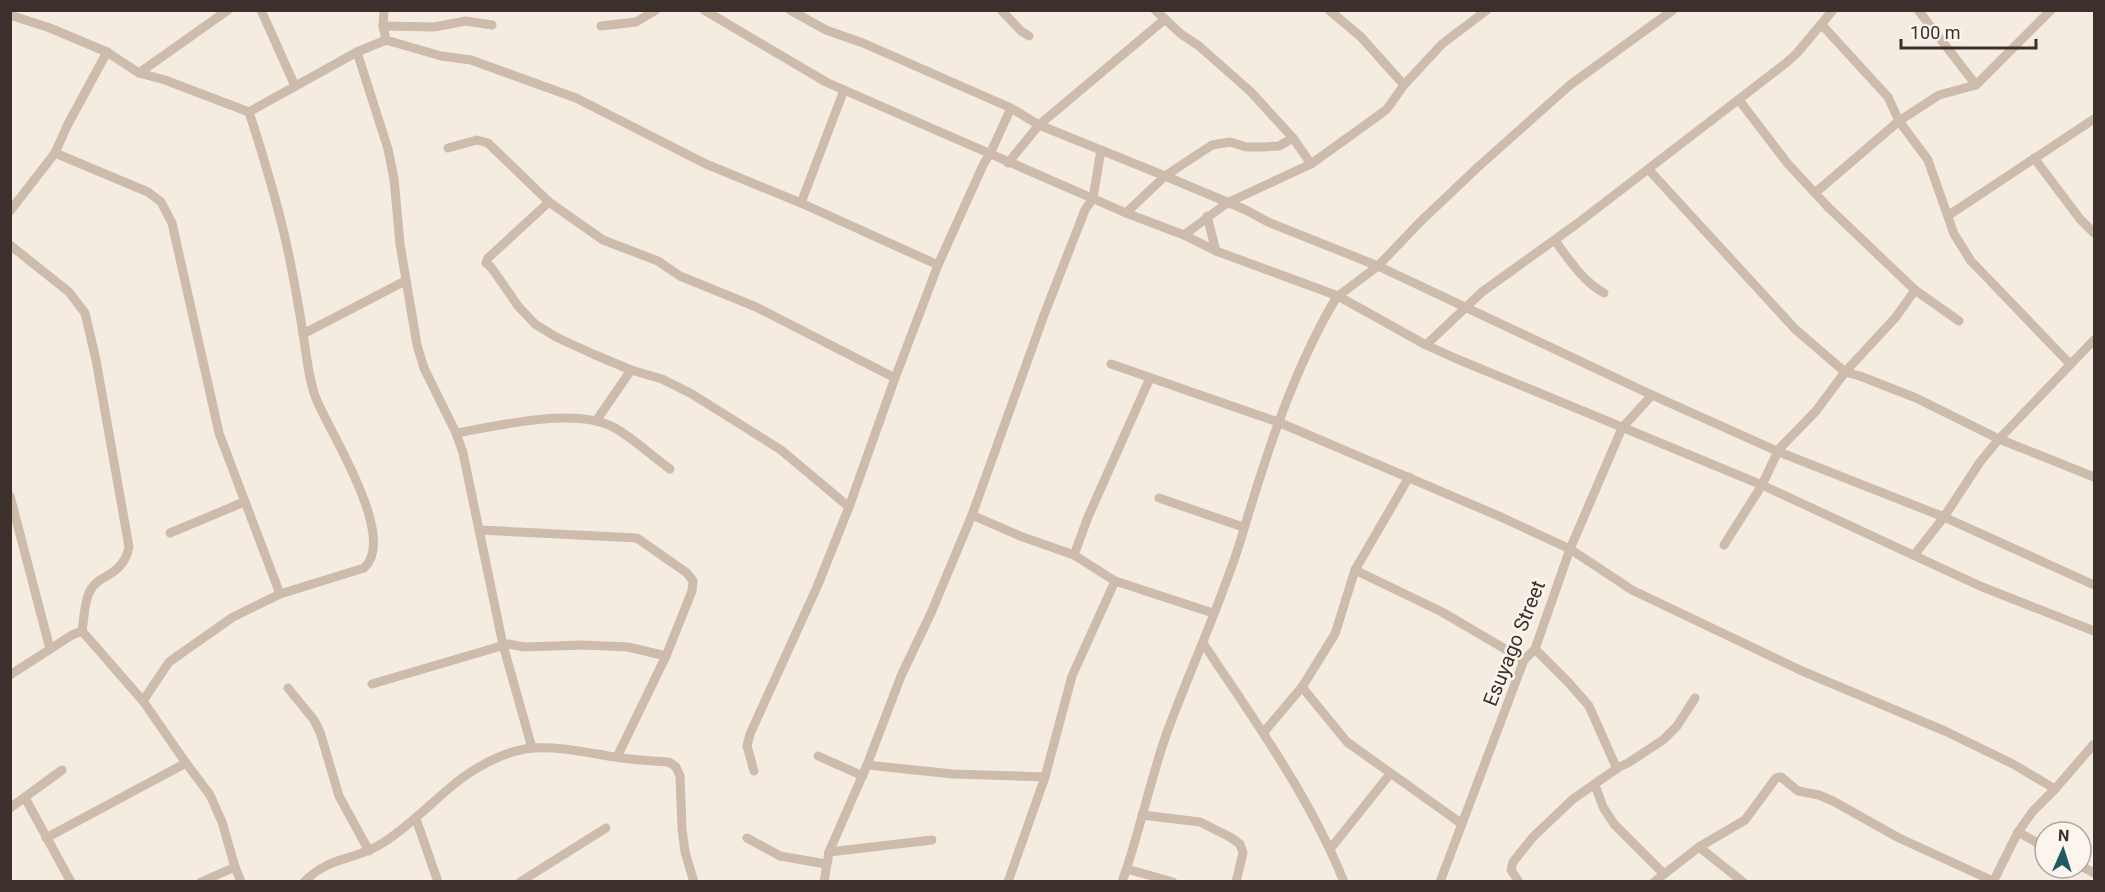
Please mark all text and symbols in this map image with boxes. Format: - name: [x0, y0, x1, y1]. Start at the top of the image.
- scale bar: [1901, 12, 2036, 50]
- text: 100 m: [1910, 22, 1961, 43]
- street label: Esuyago Street: [1478, 577, 1550, 709]
- north arrow: [2033, 820, 2093, 880]
- text: N: [2058, 826, 2070, 845]

